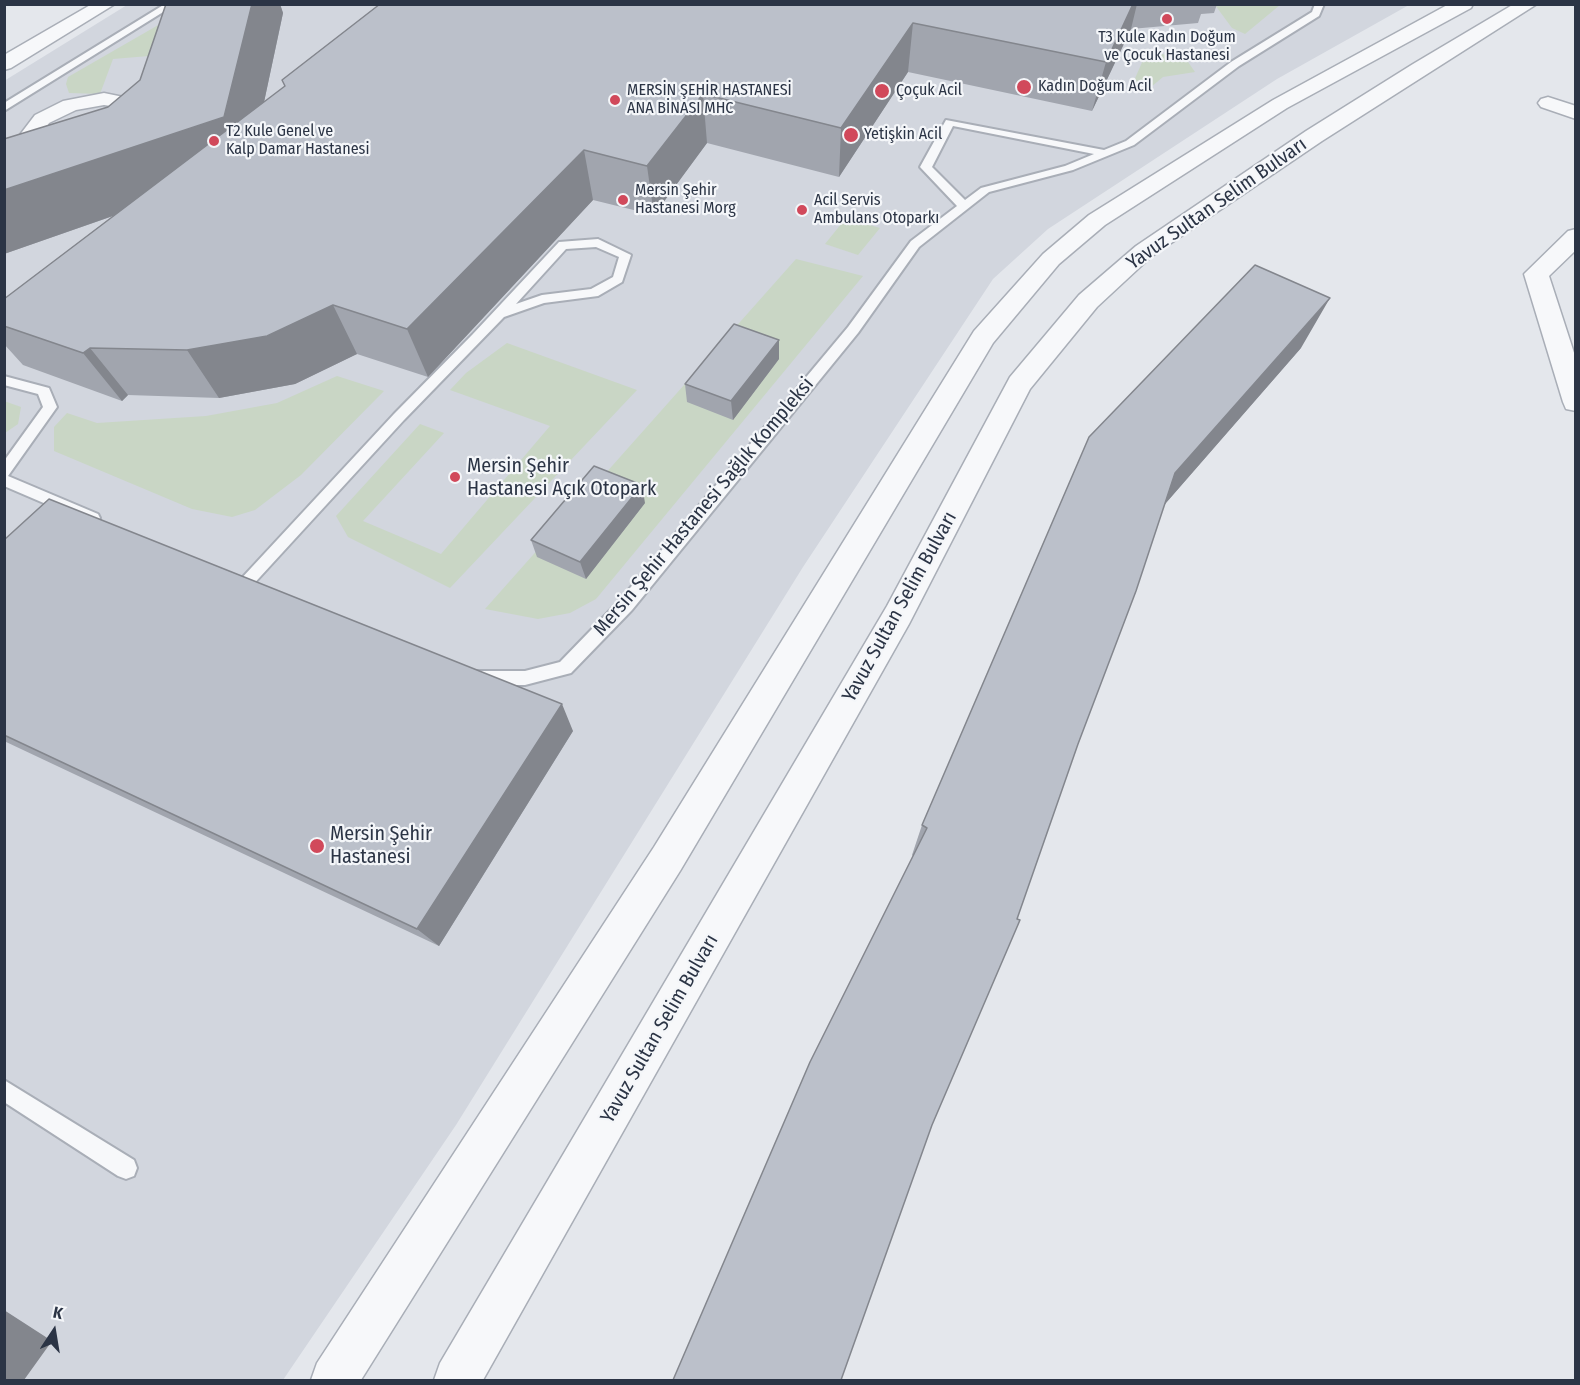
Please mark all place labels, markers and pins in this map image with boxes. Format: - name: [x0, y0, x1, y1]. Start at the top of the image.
- marker: T3 Kule Kadın Doğum ve Çocuk Hastanesi: [1160, 12, 1174, 26]
- place label: T3 Kule Kadın Doğum ve Çocuk Hastanesi: [1098, 28, 1236, 66]
- place label: Kadın Doğum Acil: [1038, 77, 1152, 97]
- marker: Kadın Doğum Acil: [1015, 78, 1033, 96]
- place label: MERSİN ŞEHİR HASTANESİ ANA BİNASI MHC: [627, 81, 792, 119]
- place label: Çoçuk Acil: [896, 81, 962, 101]
- marker: Çoçuk Acil: [873, 82, 891, 100]
- marker: MERSİN ŞEHİR HASTANESİ ANA BİNASI MHC: [608, 93, 622, 107]
- place label: T2 Kule Genel ve Kalp Damar Hastanesi: [226, 122, 369, 160]
- place label: Yetişkin Acil: [864, 125, 942, 145]
- marker: Yetişkin Acil: [842, 126, 860, 144]
- marker: T2 Kule Genel ve Kalp Damar Hastanesi: [207, 134, 221, 148]
- place label: Mersin Şehir Hastanesi Morg: [635, 181, 736, 219]
- place label: Acil Servis Ambulans Otoparkı: [814, 191, 939, 229]
- marker: Mersin Şehir Hastanesi Morg: [616, 193, 630, 207]
- marker: Acil Servis Ambulans Otoparkı: [795, 203, 809, 217]
- place label: Mersin Şehir Hastanesi Açık Otopark: [467, 454, 656, 501]
- marker: Mersin Şehir Hastanesi Açık Otopark: [448, 470, 462, 484]
- place label: Mersin Şehir Hastanesi: [330, 822, 432, 869]
- marker: Mersin Şehir Hastanesi: [308, 837, 326, 855]

